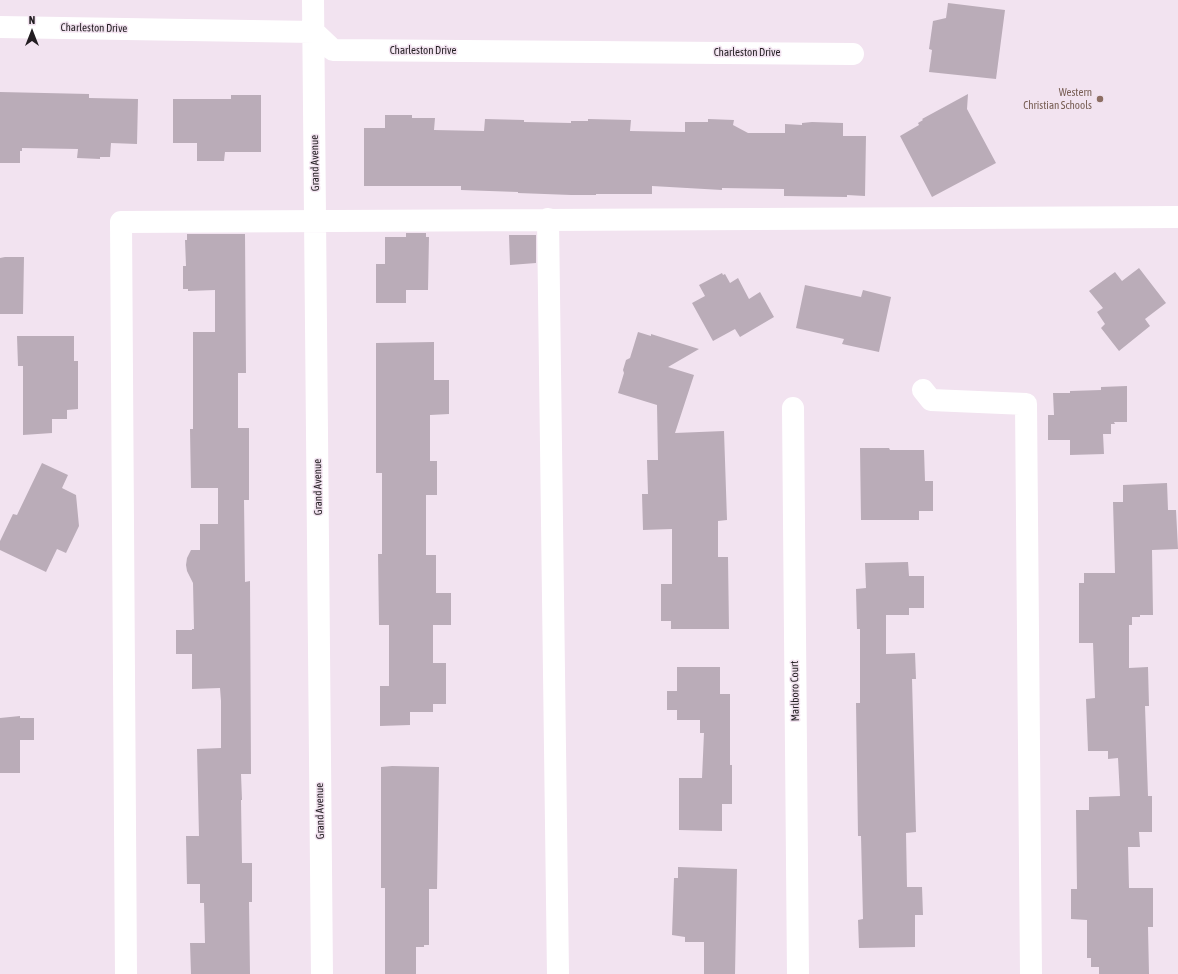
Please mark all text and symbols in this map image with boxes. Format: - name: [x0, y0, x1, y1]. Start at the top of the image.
- north arrow: [12, 12, 52, 52]
- text: N: [29, 14, 35, 26]
- street label: Charleston Drive: [61, 21, 127, 35]
- street label: Charleston Drive: [390, 44, 456, 58]
- street label: Charleston Drive: [714, 46, 780, 60]
- place label: Western Christian Schools: [1023, 86, 1092, 112]
- marker: Western Christian Schools: [1095, 94, 1105, 104]
- street label: Grand Avenue: [308, 135, 322, 191]
- street label: Grand Avenue: [311, 459, 325, 515]
- street label: Marlboro Court: [788, 661, 802, 721]
- street label: Grand Avenue: [313, 783, 327, 839]

